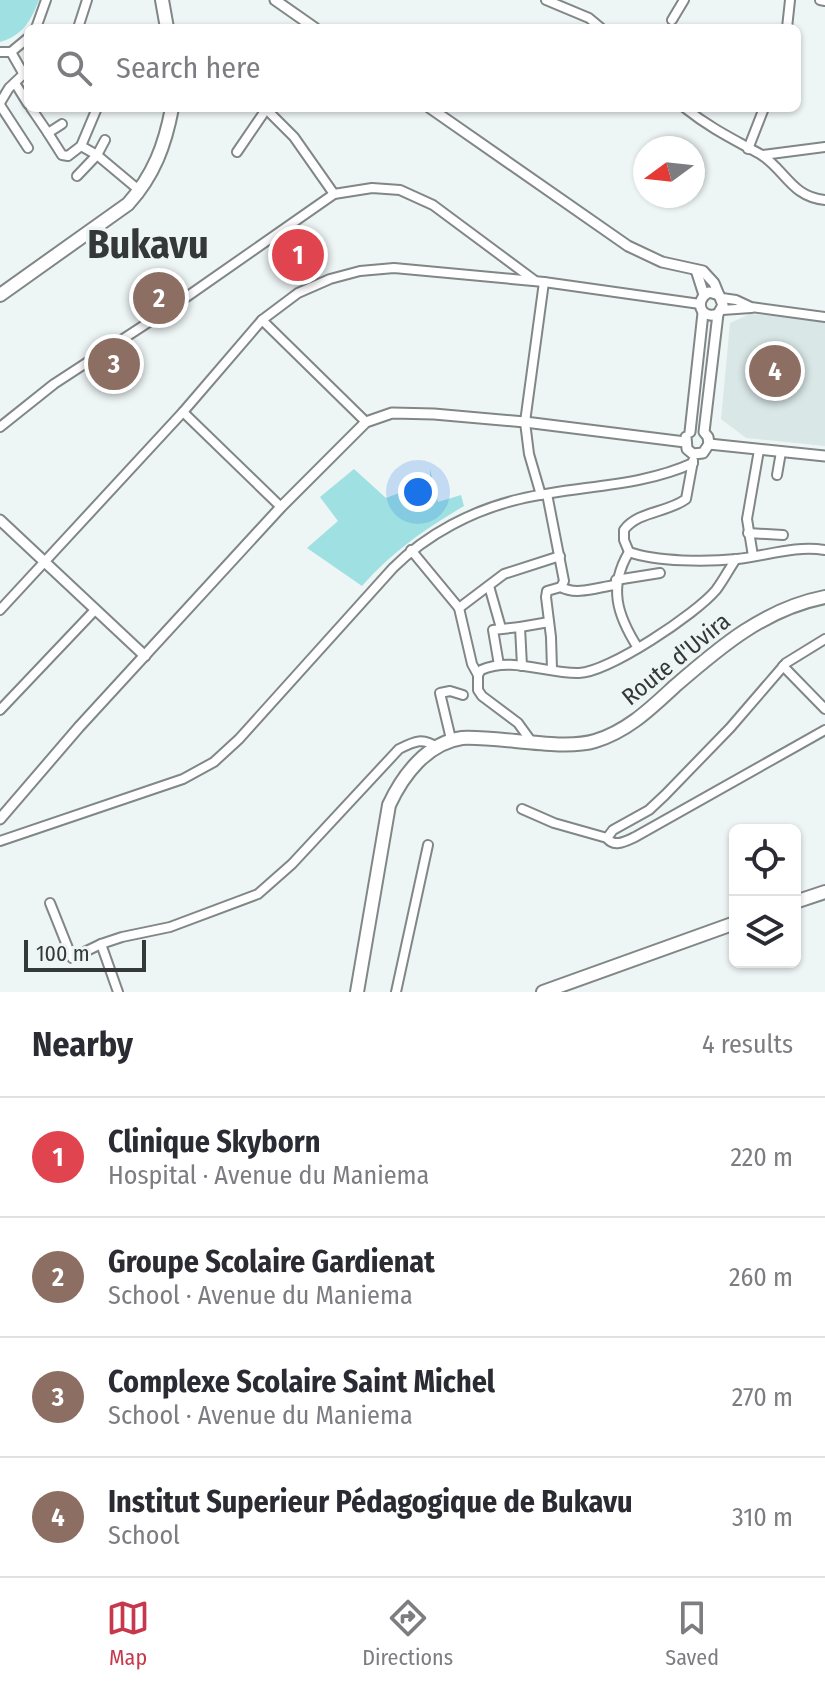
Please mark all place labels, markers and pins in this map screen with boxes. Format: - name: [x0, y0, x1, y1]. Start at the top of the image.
- pin: 1: [272, 225, 324, 285]
- pin: 2: [133, 268, 185, 328]
- pin: 3: [88, 334, 140, 394]
- pin: 4: [749, 341, 801, 401]

